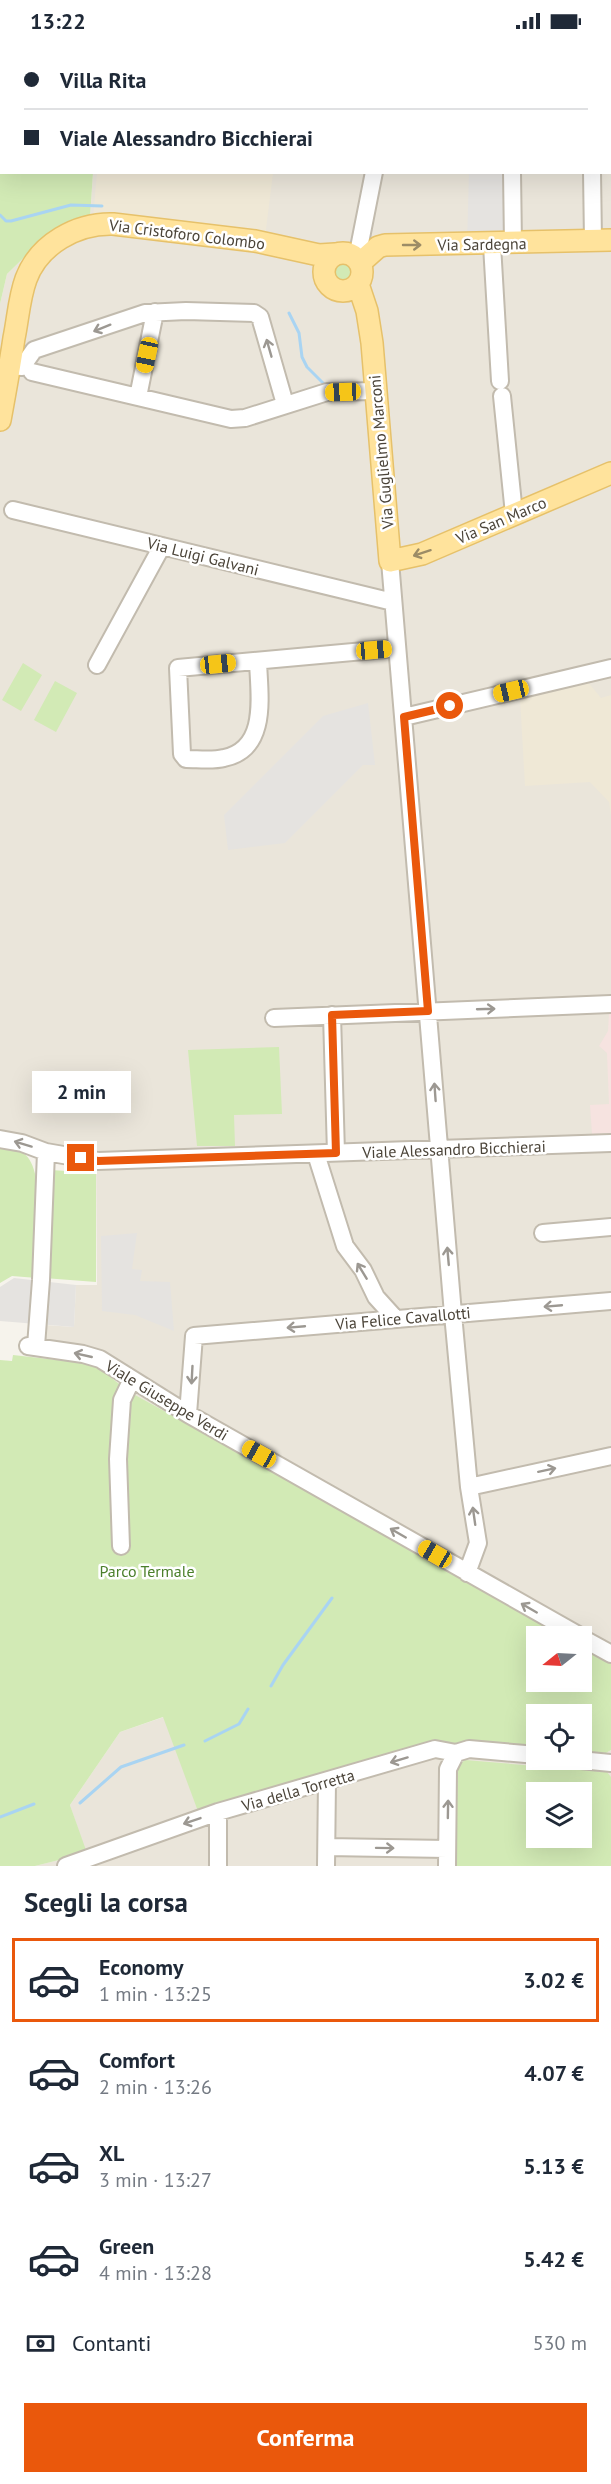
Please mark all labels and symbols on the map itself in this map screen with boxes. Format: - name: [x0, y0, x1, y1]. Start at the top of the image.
- street label: Via Cristoforo Colombo: [107, 214, 266, 253]
- street label: Via Sardegna: [436, 233, 527, 255]
- one-way arrow: [402, 239, 422, 251]
- one-way arrow: [94, 323, 112, 334]
- car: [134, 336, 160, 374]
- one-way arrow: [263, 339, 274, 358]
- street label: Via Guglielmo Marconi: [364, 374, 398, 531]
- car: [325, 382, 361, 402]
- street label: Via San Marco: [452, 492, 549, 548]
- street label: Via Luigi Galvani: [144, 532, 261, 580]
- one-way arrow: [413, 548, 432, 559]
- car: [355, 639, 393, 661]
- car: [199, 653, 237, 675]
- car: [491, 678, 531, 704]
- route start: [436, 692, 463, 719]
- one-way arrow: [476, 1003, 496, 1014]
- callout: 2 min: [32, 1071, 130, 1113]
- one-way arrow: [429, 1082, 440, 1102]
- street label: Viale Alessandro Bicchierai: [361, 1136, 546, 1162]
- one-way arrow: [14, 1138, 33, 1149]
- route end: [67, 1144, 94, 1171]
- one-way arrow: [442, 1246, 453, 1266]
- one-way arrow: [356, 1262, 369, 1279]
- one-way arrow: [543, 1301, 563, 1312]
- street label: Via Felice Cavallotti: [334, 1302, 471, 1334]
- one-way arrow: [286, 1322, 306, 1333]
- one-way arrow: [73, 1348, 92, 1360]
- street label: Viale Giuseppe Verdi: [101, 1355, 232, 1445]
- one-way arrow: [186, 1365, 197, 1385]
- car: [239, 1437, 279, 1471]
- one-way arrow: [537, 1464, 556, 1475]
- one-way arrow: [468, 1507, 479, 1527]
- one-way arrow: [390, 1527, 407, 1539]
- car: [415, 1537, 455, 1571]
- park label: Parco Termale: [99, 1561, 195, 1581]
- one-way arrow: [521, 1601, 538, 1613]
- north arrow: [526, 1626, 592, 1692]
- one-way arrow: [390, 1755, 409, 1766]
- street label: Via della Torretta: [238, 1764, 357, 1816]
- one-way arrow: [442, 1799, 454, 1819]
- one-way arrow: [183, 1817, 202, 1828]
- one-way arrow: [375, 1842, 395, 1854]

